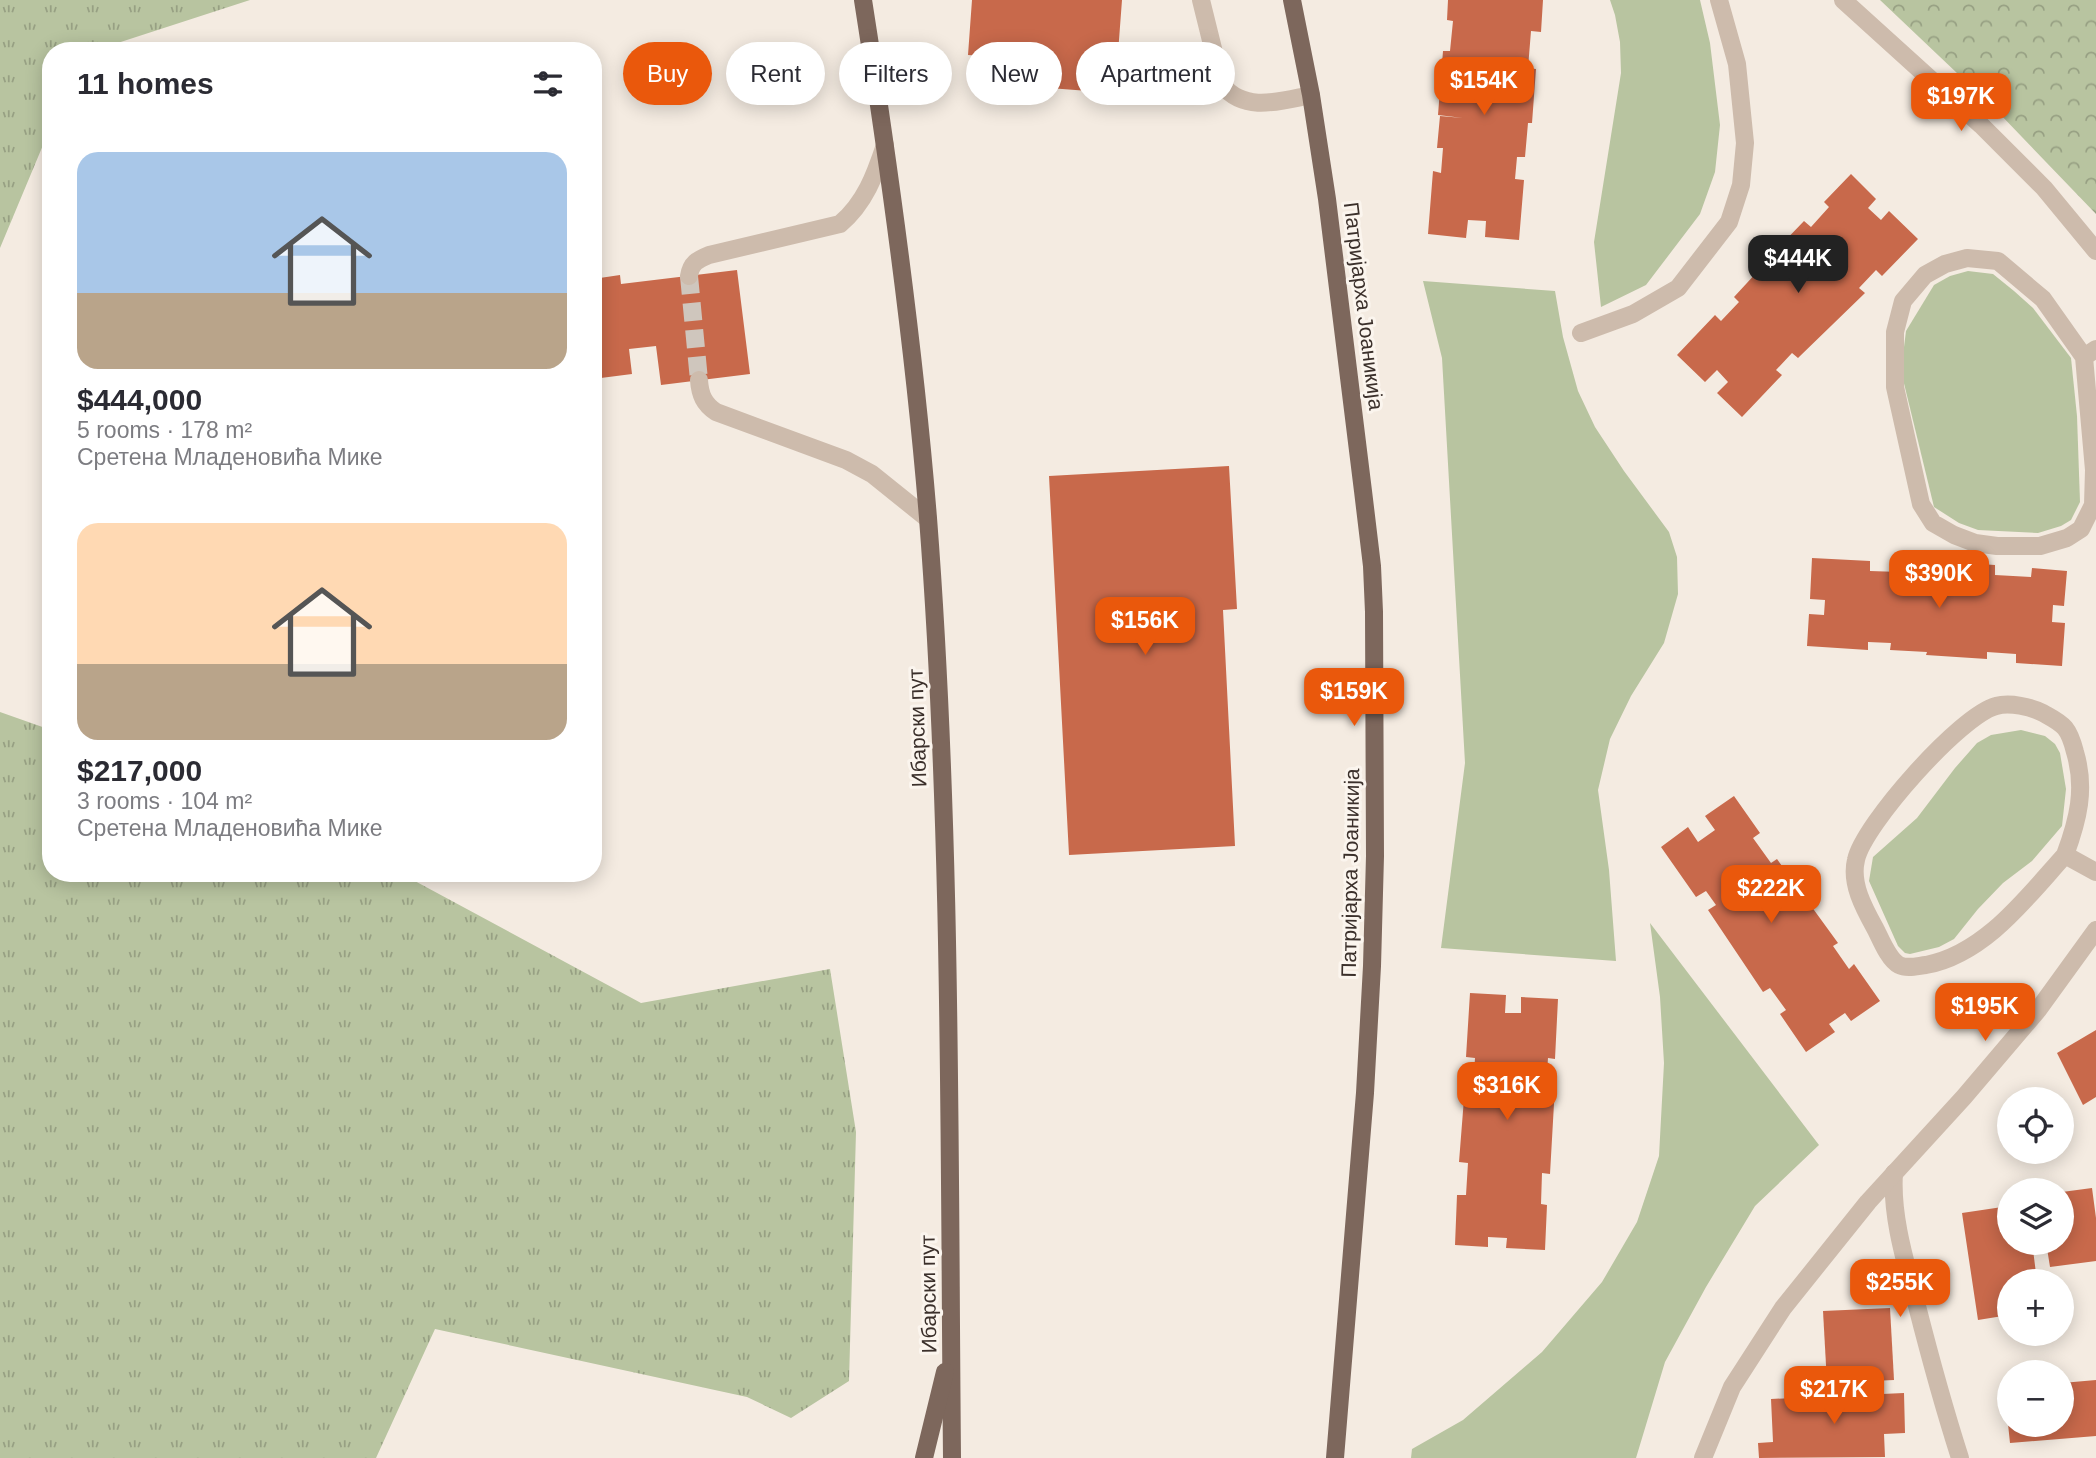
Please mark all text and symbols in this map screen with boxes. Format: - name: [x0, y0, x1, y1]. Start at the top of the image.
- chip: Buy: [623, 42, 712, 105]
- chip: Rent: [726, 42, 825, 105]
- chip: Filters: [839, 42, 952, 105]
- chip: New: [966, 42, 1062, 105]
- chip: Apartment: [1076, 42, 1235, 105]
- pin: $154K: [1435, 58, 1533, 117]
- icon: filters: [529, 65, 567, 103]
- text: 11 homes: [77, 67, 214, 100]
- text: $154K: [1450, 67, 1518, 93]
- pin: $197K: [1912, 74, 2010, 133]
- text: $197K: [1927, 83, 1995, 109]
- icon: home: [259, 198, 385, 324]
- street label: Патријарха Јоаникија: [1340, 201, 1388, 412]
- pin: $444K: [1749, 236, 1847, 295]
- text: $444K: [1764, 245, 1832, 271]
- text: $444,000: [77, 383, 202, 416]
- text: 5 rooms · 178 m²: [77, 417, 252, 443]
- text: Сретена Младеновића Мике: [77, 444, 383, 470]
- pin: $390K: [1890, 550, 1988, 610]
- text: $390K: [1905, 560, 1973, 586]
- icon: home: [259, 569, 385, 695]
- pin: $156K: [1096, 598, 1194, 657]
- text: $156K: [1111, 607, 1179, 633]
- street label: Ибарски пут: [903, 668, 931, 788]
- pin: $159K: [1305, 668, 1403, 728]
- text: $159K: [1320, 678, 1388, 704]
- text: $217,000: [77, 754, 202, 787]
- street label: Патријарха Јоаникија: [1337, 768, 1363, 978]
- text: 3 rooms · 104 m²: [77, 788, 252, 814]
- text: Сретена Младеновића Мике: [77, 815, 383, 841]
- pin: $222K: [1722, 866, 1820, 925]
- text: $222K: [1737, 875, 1805, 901]
- pin: $195K: [1936, 984, 2034, 1043]
- text: $195K: [1951, 993, 2019, 1019]
- pin: $316K: [1458, 1062, 1556, 1122]
- text: $316K: [1473, 1072, 1541, 1098]
- map controls: [1997, 1087, 2074, 1437]
- button: locate: [1997, 1087, 2074, 1164]
- button: layers: [1997, 1178, 2074, 1255]
- street label: Ибарски пут: [915, 1234, 941, 1354]
- pin: $255K: [1851, 1260, 1949, 1319]
- text: $255K: [1866, 1269, 1934, 1295]
- button: +: [1997, 1269, 2074, 1346]
- button: −: [1997, 1360, 2074, 1437]
- pin: $217K: [1785, 1366, 1883, 1426]
- text: $217K: [1800, 1376, 1868, 1402]

